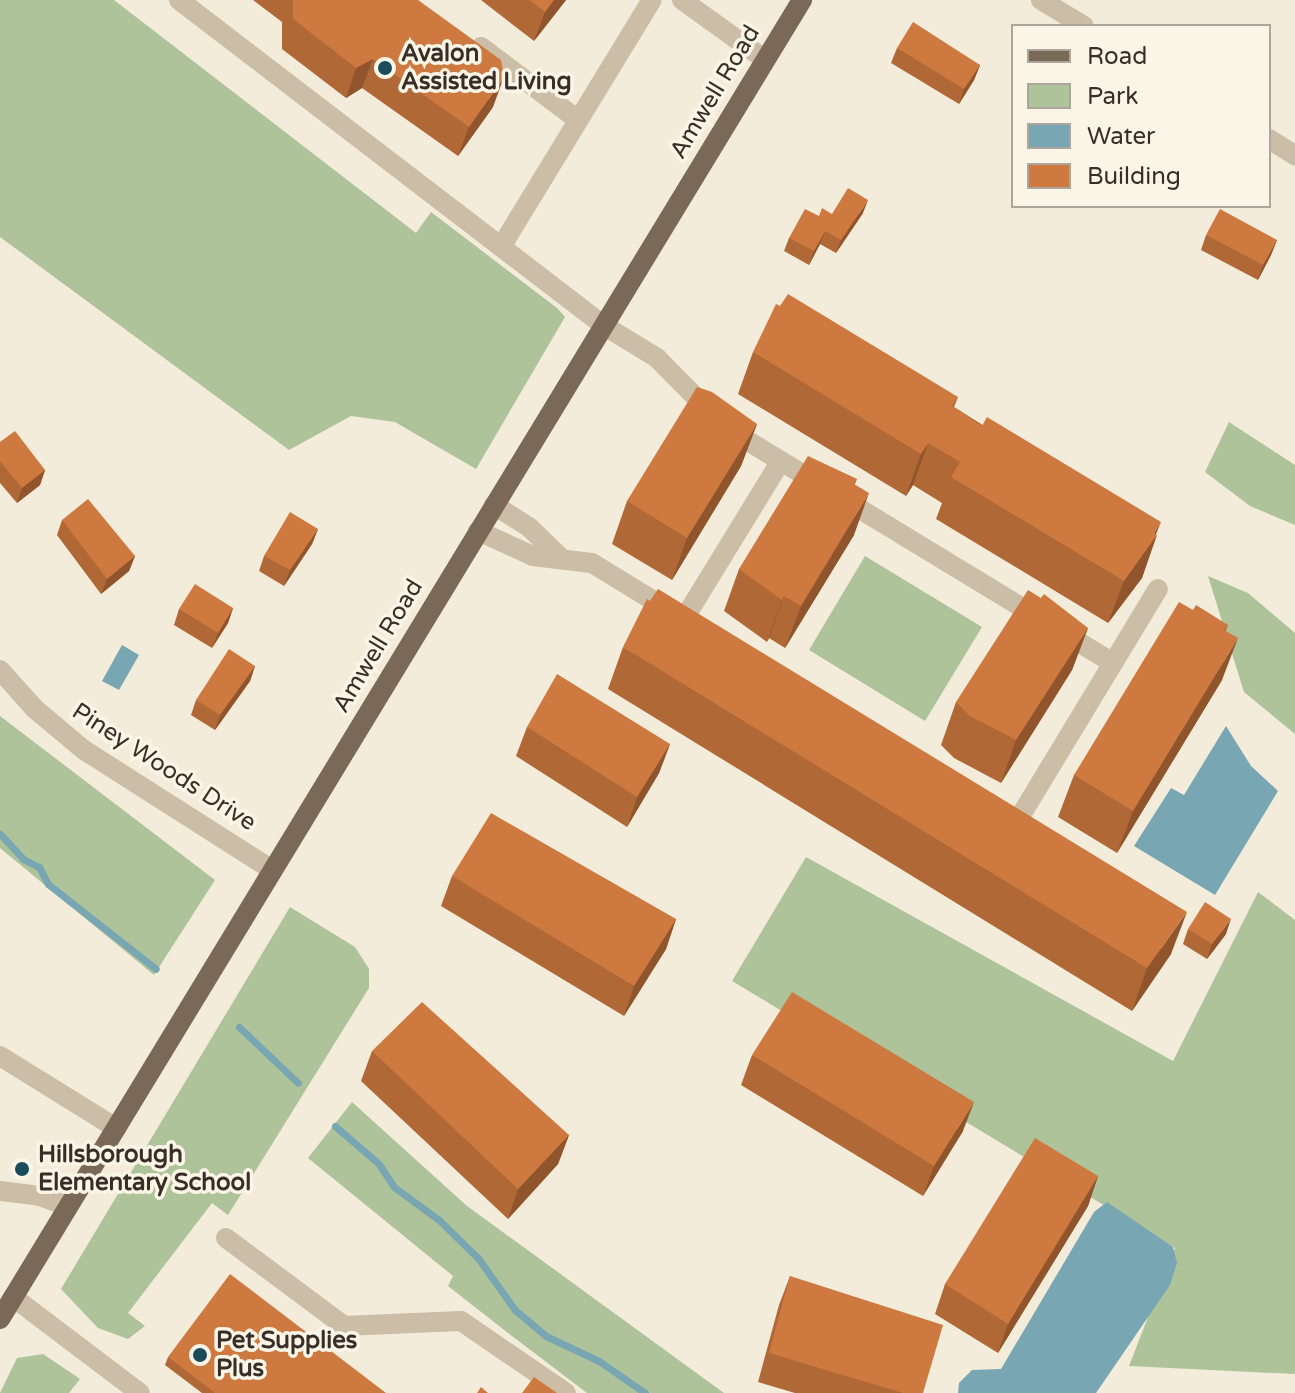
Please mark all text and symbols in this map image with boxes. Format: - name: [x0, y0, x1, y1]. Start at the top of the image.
- street label: Amwell Road: [664, 20, 766, 164]
- legend: [1011, 24, 1271, 208]
- place label: Avalon Assisted Living: [401, 40, 572, 96]
- text: Road: [1087, 42, 1147, 71]
- marker: Avalon Assisted Living: [376, 59, 394, 77]
- text: Park: [1087, 82, 1138, 111]
- text: Water: [1087, 122, 1155, 151]
- text: Building: [1087, 162, 1181, 191]
- street label: Amwell Road: [327, 574, 429, 718]
- street label: Piney Woods Drive: [67, 697, 261, 837]
- place label: Hillsborough Elementary School: [38, 1141, 251, 1197]
- marker: Hillsborough Elementary School: [13, 1160, 31, 1178]
- place label: Pet Supplies Plus: [216, 1327, 357, 1383]
- marker: Pet Supplies Plus: [191, 1346, 209, 1364]

